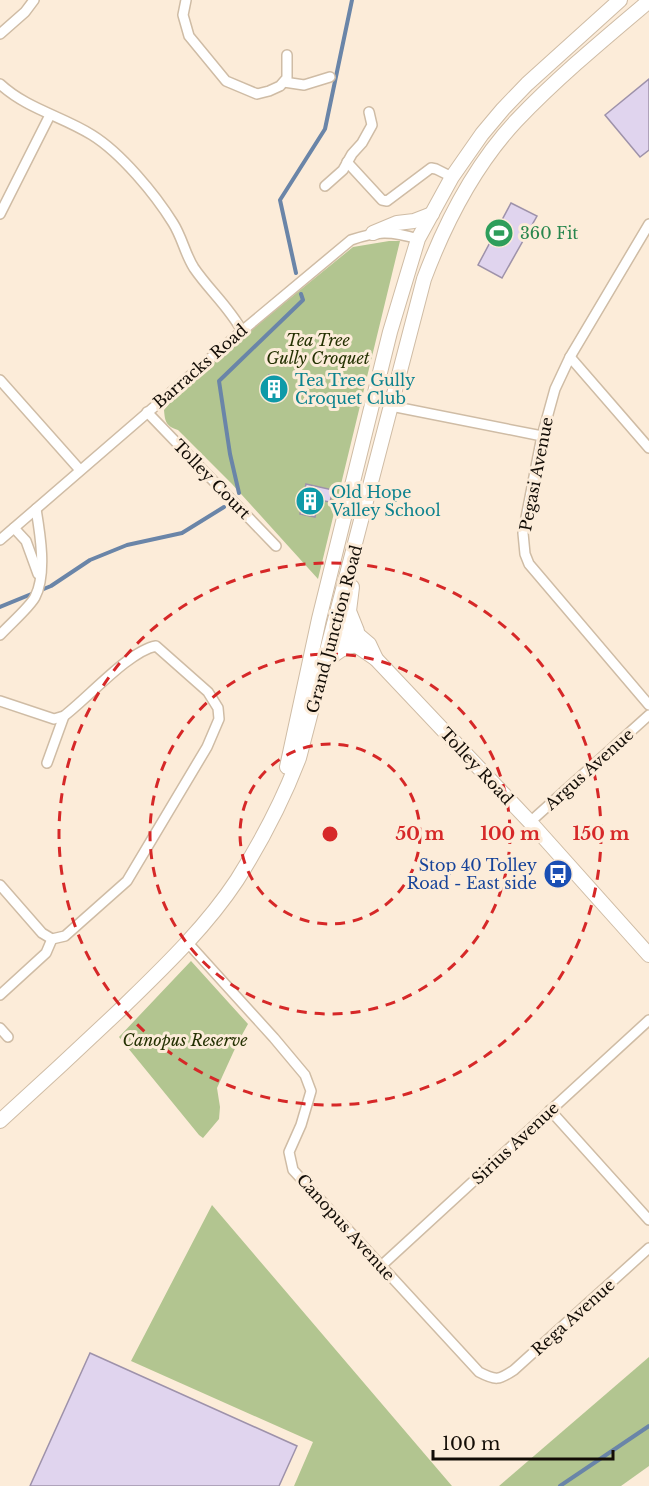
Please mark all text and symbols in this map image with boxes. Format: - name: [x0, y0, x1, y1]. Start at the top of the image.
- sports icon: 360 Fit: [483, 217, 515, 249]
- place label: 360 Fit: [520, 223, 578, 243]
- street label: Barracks Road: [149, 320, 251, 412]
- park label: Tea Tree Gully Croquet: [266, 330, 370, 368]
- place label: Tea Tree Gully Croquet Club: [295, 370, 416, 408]
- building icon: Tea Tree Gully Croquet Club: [258, 373, 290, 405]
- street label: Pegasi Avenue: [515, 415, 557, 533]
- street label: Tolley Court: [169, 435, 255, 523]
- place label: Old Hope Valley School: [330, 482, 441, 520]
- building icon: Old Hope Valley School: [294, 485, 326, 517]
- street label: Grand Junction Road: [302, 543, 366, 715]
- street label: Tolley Road: [436, 723, 518, 809]
- street label: Argus Avenue: [540, 724, 637, 815]
- text: 50 m: [396, 823, 445, 845]
- text: 100 m: [480, 823, 540, 845]
- text: 150 m: [573, 823, 630, 845]
- centre of rings: [320, 824, 340, 844]
- place label: Stop 40 Tolley Road - East side: [407, 855, 538, 893]
- bus stop icon: Stop 40 Tolley Road - East side: [542, 858, 574, 890]
- park label: Canopus Reserve: [123, 1030, 248, 1050]
- street label: Sirius Avenue: [467, 1098, 563, 1188]
- street label: Canopus Avenue: [293, 1169, 399, 1285]
- street label: Rega Avenue: [527, 1274, 619, 1360]
- scale bar: [433, 1423, 613, 1461]
- text: 100 m: [442, 1433, 500, 1455]

